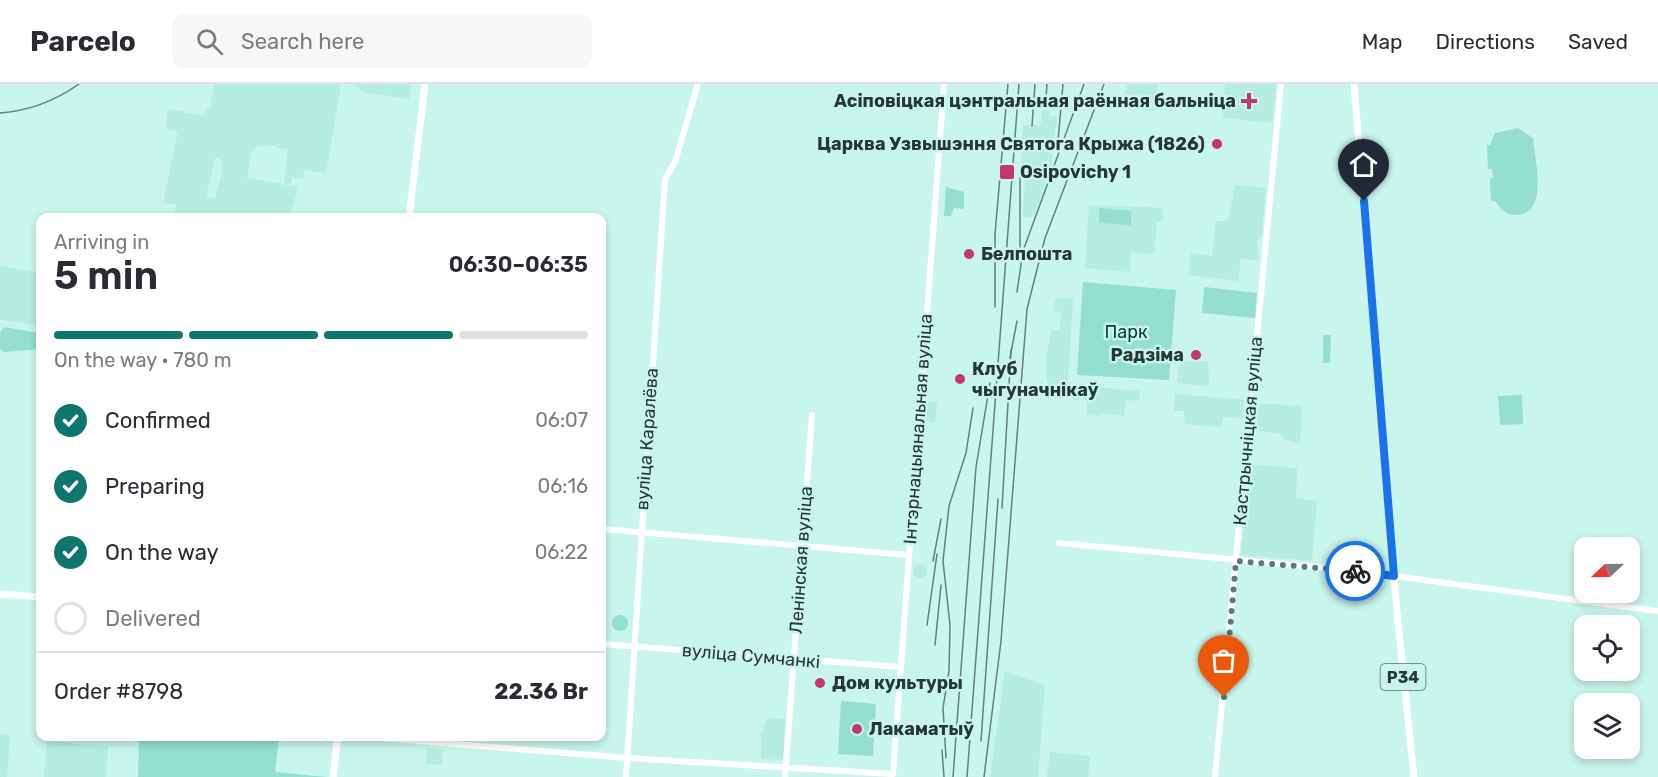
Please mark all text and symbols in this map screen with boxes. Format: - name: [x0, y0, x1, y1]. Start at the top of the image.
- search box: [172, 14, 592, 68]
- text: Parcelo: [30, 25, 136, 58]
- icon: search: [193, 25, 226, 58]
- text: Search here: [241, 28, 364, 55]
- text: Map: [1362, 29, 1403, 54]
- text: Directions: [1436, 29, 1535, 54]
- text: Saved: [1568, 29, 1628, 54]
- place label: Асіповіцкая цэнтральная раённая бальніца: [834, 90, 1236, 112]
- marker: Асіповіцкая цэнтральная раённая бальніца: [1240, 92, 1258, 110]
- place label: Царква Узвышэння Святога Крыжа (1826): [817, 133, 1205, 155]
- marker: Царква Узвышэння Святога Крыжа (1826): [1210, 137, 1224, 151]
- pin: [1338, 139, 1389, 201]
- icon: home: [1347, 148, 1380, 181]
- place label: Osipovichy 1: [1020, 161, 1131, 183]
- marker: Osipovichy 1: [998, 163, 1016, 181]
- text: Arriving in: [54, 230, 149, 254]
- place label: Белпошта: [981, 243, 1072, 265]
- marker: Белпошта: [962, 247, 976, 261]
- text: 06:30–06:35: [449, 251, 588, 278]
- text: 5 min: [54, 253, 158, 299]
- street label: Інтэрнацыянальная вуліца: [899, 313, 937, 545]
- park label: Парк: [1104, 321, 1148, 343]
- street label: Кастрычніцкая вуліца: [1229, 336, 1267, 526]
- place label: Радзіма: [1111, 344, 1184, 366]
- text: On the way · 780 m: [54, 348, 232, 372]
- marker: Радзіма: [1189, 348, 1203, 362]
- place label: Клуб чыгуначнікаў: [972, 358, 1099, 401]
- street label: вуліца Каралёва: [631, 367, 663, 511]
- marker: Клуб чыгуначнікаў: [953, 372, 967, 386]
- icon: check: [54, 404, 87, 437]
- text: Confirmed: [105, 407, 211, 434]
- text: 06:07: [535, 408, 588, 432]
- icon: check: [54, 470, 87, 503]
- text: Preparing: [105, 473, 205, 500]
- text: 06:16: [538, 474, 588, 498]
- street label: Ленінская вуліца: [785, 485, 817, 635]
- icon: check: [54, 536, 87, 569]
- north arrow: [1574, 537, 1640, 603]
- map controls: [1574, 537, 1640, 759]
- text: On the way: [105, 539, 219, 566]
- text: 06:22: [535, 540, 588, 564]
- courier: [1325, 541, 1385, 601]
- icon: bike: [1339, 555, 1372, 588]
- text: Delivered: [105, 605, 201, 632]
- button: locate: [1574, 615, 1640, 681]
- pin: [1198, 635, 1249, 697]
- street label: вуліца Сумчанкі: [681, 639, 821, 673]
- icon: bag: [1207, 644, 1240, 677]
- road number: Р34: [1380, 664, 1426, 690]
- place label: Дом культуры: [832, 672, 963, 694]
- marker: Дом культуры: [813, 676, 827, 690]
- text: Order #8798: [54, 678, 183, 705]
- text: 22.36 Br: [494, 678, 588, 705]
- button: layers: [1574, 693, 1640, 759]
- place label: Лакаматыў: [869, 718, 974, 740]
- marker: Лакаматыў: [850, 722, 864, 736]

